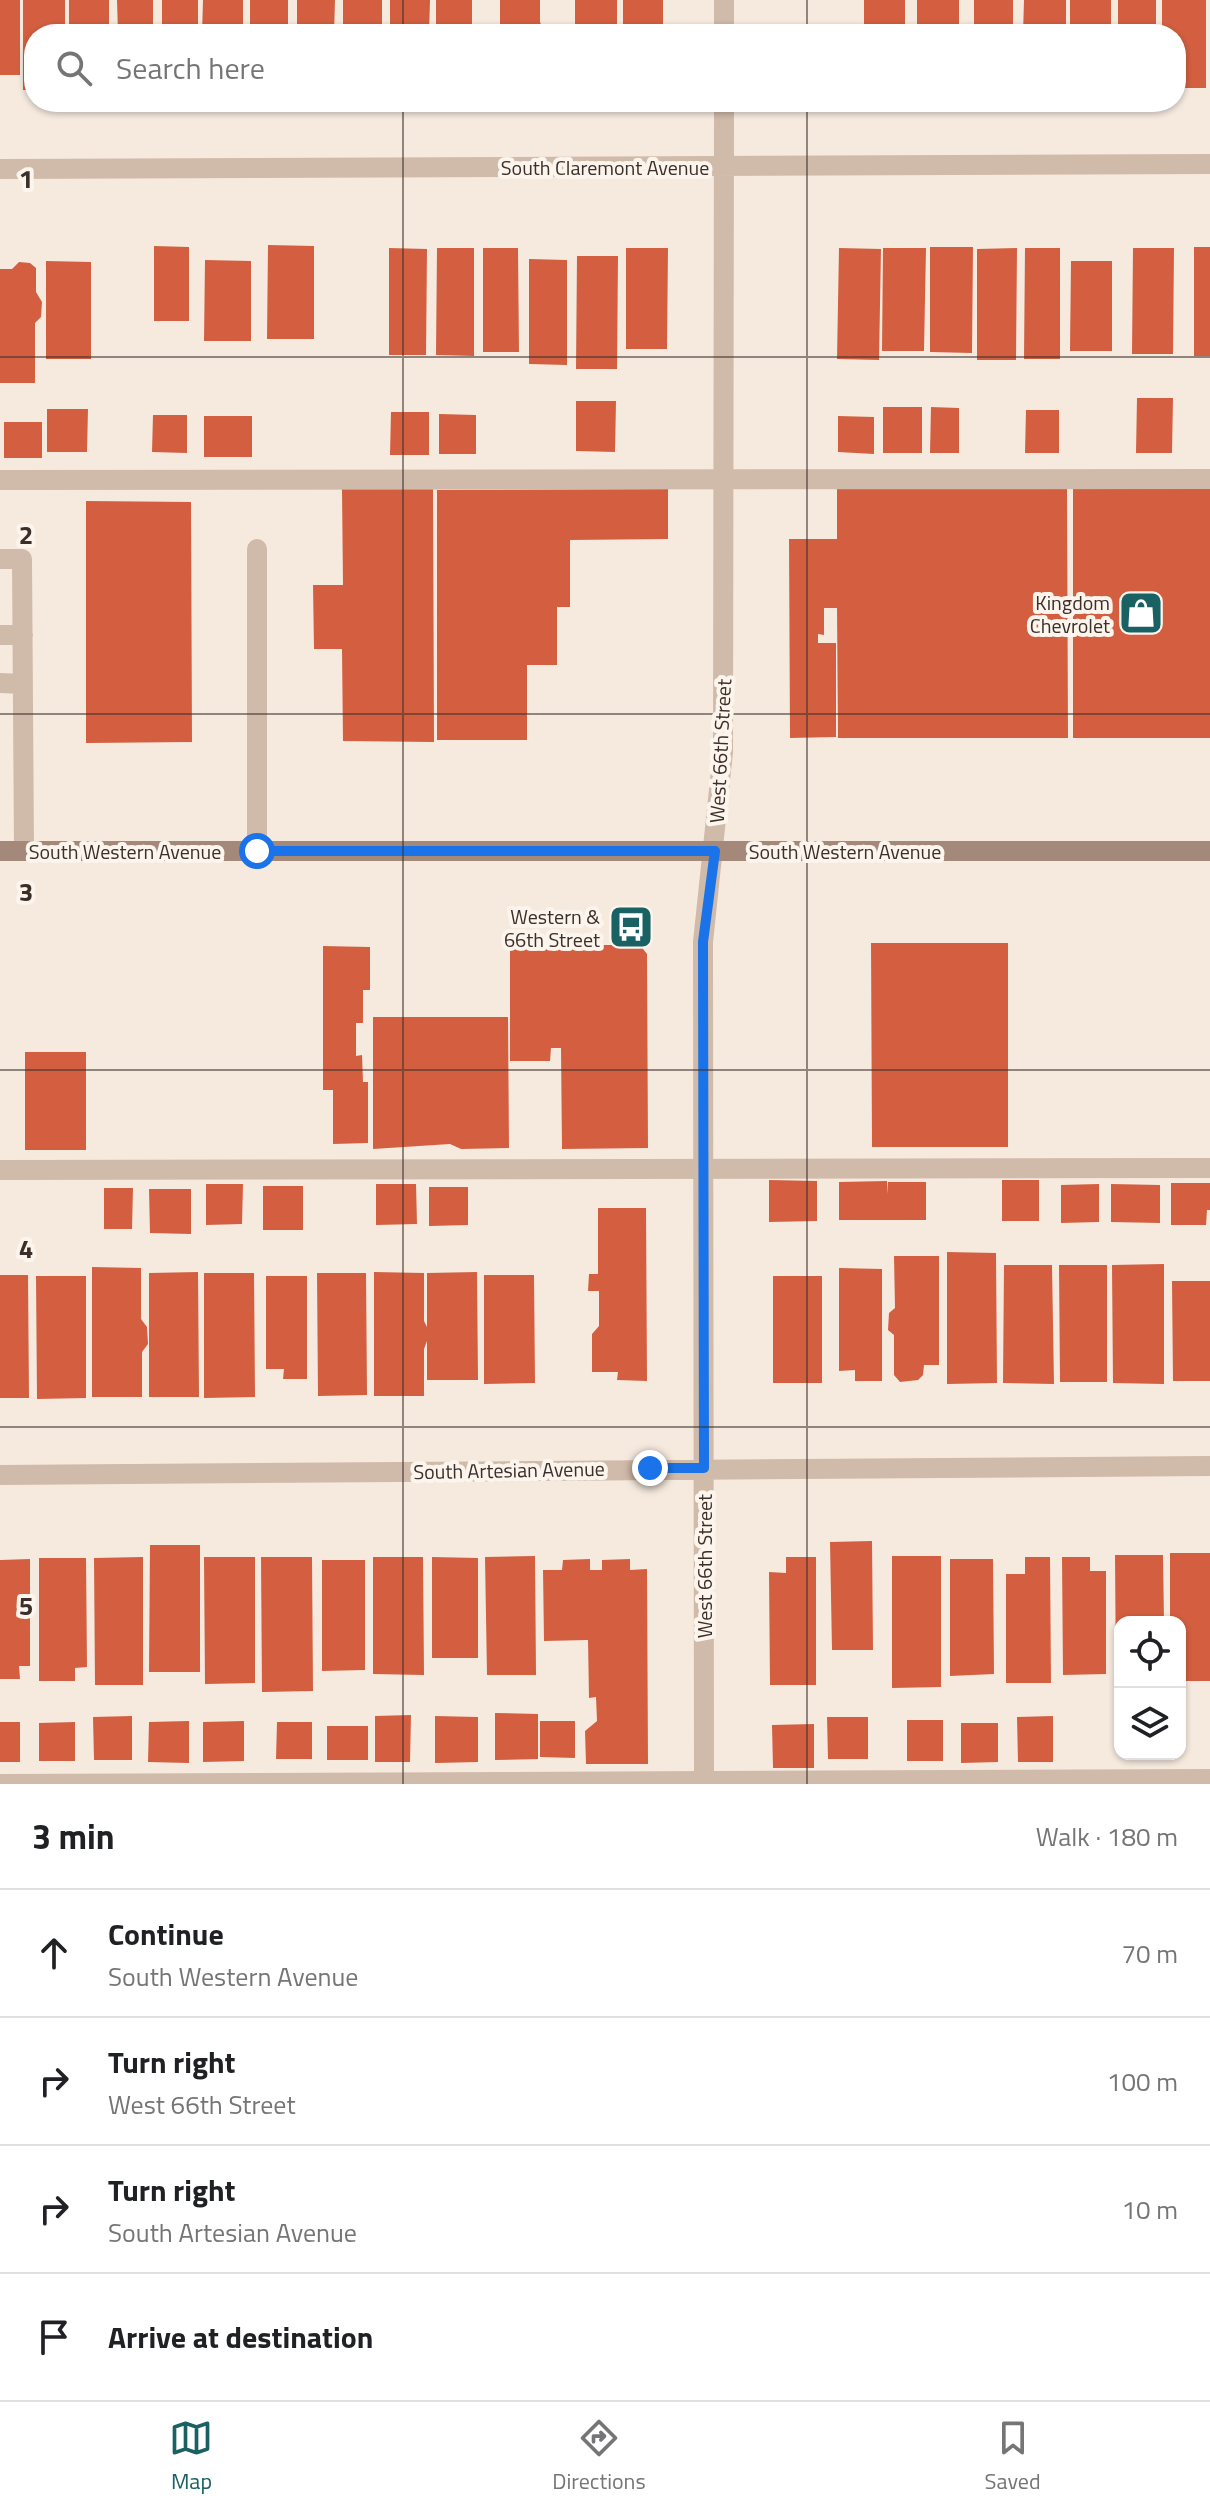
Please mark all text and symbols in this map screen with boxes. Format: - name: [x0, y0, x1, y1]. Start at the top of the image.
- search box: [24, 24, 1186, 112]
- text: Search here: [116, 45, 265, 91]
- icon: search: [52, 46, 96, 90]
- street label: South Claremont Avenue: [501, 152, 709, 183]
- text: 1: [19, 159, 33, 198]
- text: 2: [19, 515, 33, 554]
- place label: Kingdom Chevrolet: [1030, 587, 1110, 641]
- shop icon: Kingdom Chevrolet: [1117, 589, 1165, 637]
- street label: West 66th Street: [701, 678, 739, 824]
- route start: [239, 833, 275, 869]
- street label: South Western Avenue: [29, 836, 221, 867]
- street label: South Western Avenue: [749, 836, 941, 867]
- text: 3: [19, 872, 33, 911]
- place label: Western & 66th Street: [504, 901, 600, 955]
- bus stop icon: Western & 66th Street: [607, 903, 655, 951]
- text: 4: [19, 1229, 33, 1268]
- route end: [632, 1450, 668, 1486]
- street label: South Artesian Avenue: [413, 1453, 605, 1487]
- street label: West 66th Street: [689, 1494, 720, 1638]
- text: 5: [19, 1586, 33, 1625]
- map controls: [1114, 1616, 1186, 1760]
- button: locate: [1114, 1616, 1186, 1688]
- button: layers: [1114, 1688, 1186, 1760]
- text: 3 min: [32, 1810, 115, 1862]
- text: Walk · 180 m: [1036, 1817, 1178, 1856]
- text: Continue: [108, 1911, 224, 1957]
- icon: ahead: [32, 1931, 76, 1975]
- text: 70 m: [1121, 1934, 1178, 1973]
- text: South Western Avenue: [108, 1957, 358, 1996]
- text: Turn right: [108, 2039, 236, 2085]
- icon: right: [32, 2059, 76, 2103]
- text: 100 m: [1107, 2062, 1178, 2101]
- text: West 66th Street: [108, 2085, 296, 2124]
- text: Turn right: [108, 2167, 236, 2213]
- icon: right: [32, 2187, 76, 2231]
- text: 10 m: [1121, 2190, 1178, 2229]
- text: South Artesian Avenue: [108, 2213, 357, 2252]
- text: Arrive at destination: [108, 2314, 373, 2360]
- icon: arrive: [32, 2315, 76, 2359]
- tab: Map: [169, 2416, 213, 2498]
- tab: Directions: [552, 2416, 646, 2498]
- tab: Saved: [985, 2416, 1041, 2498]

